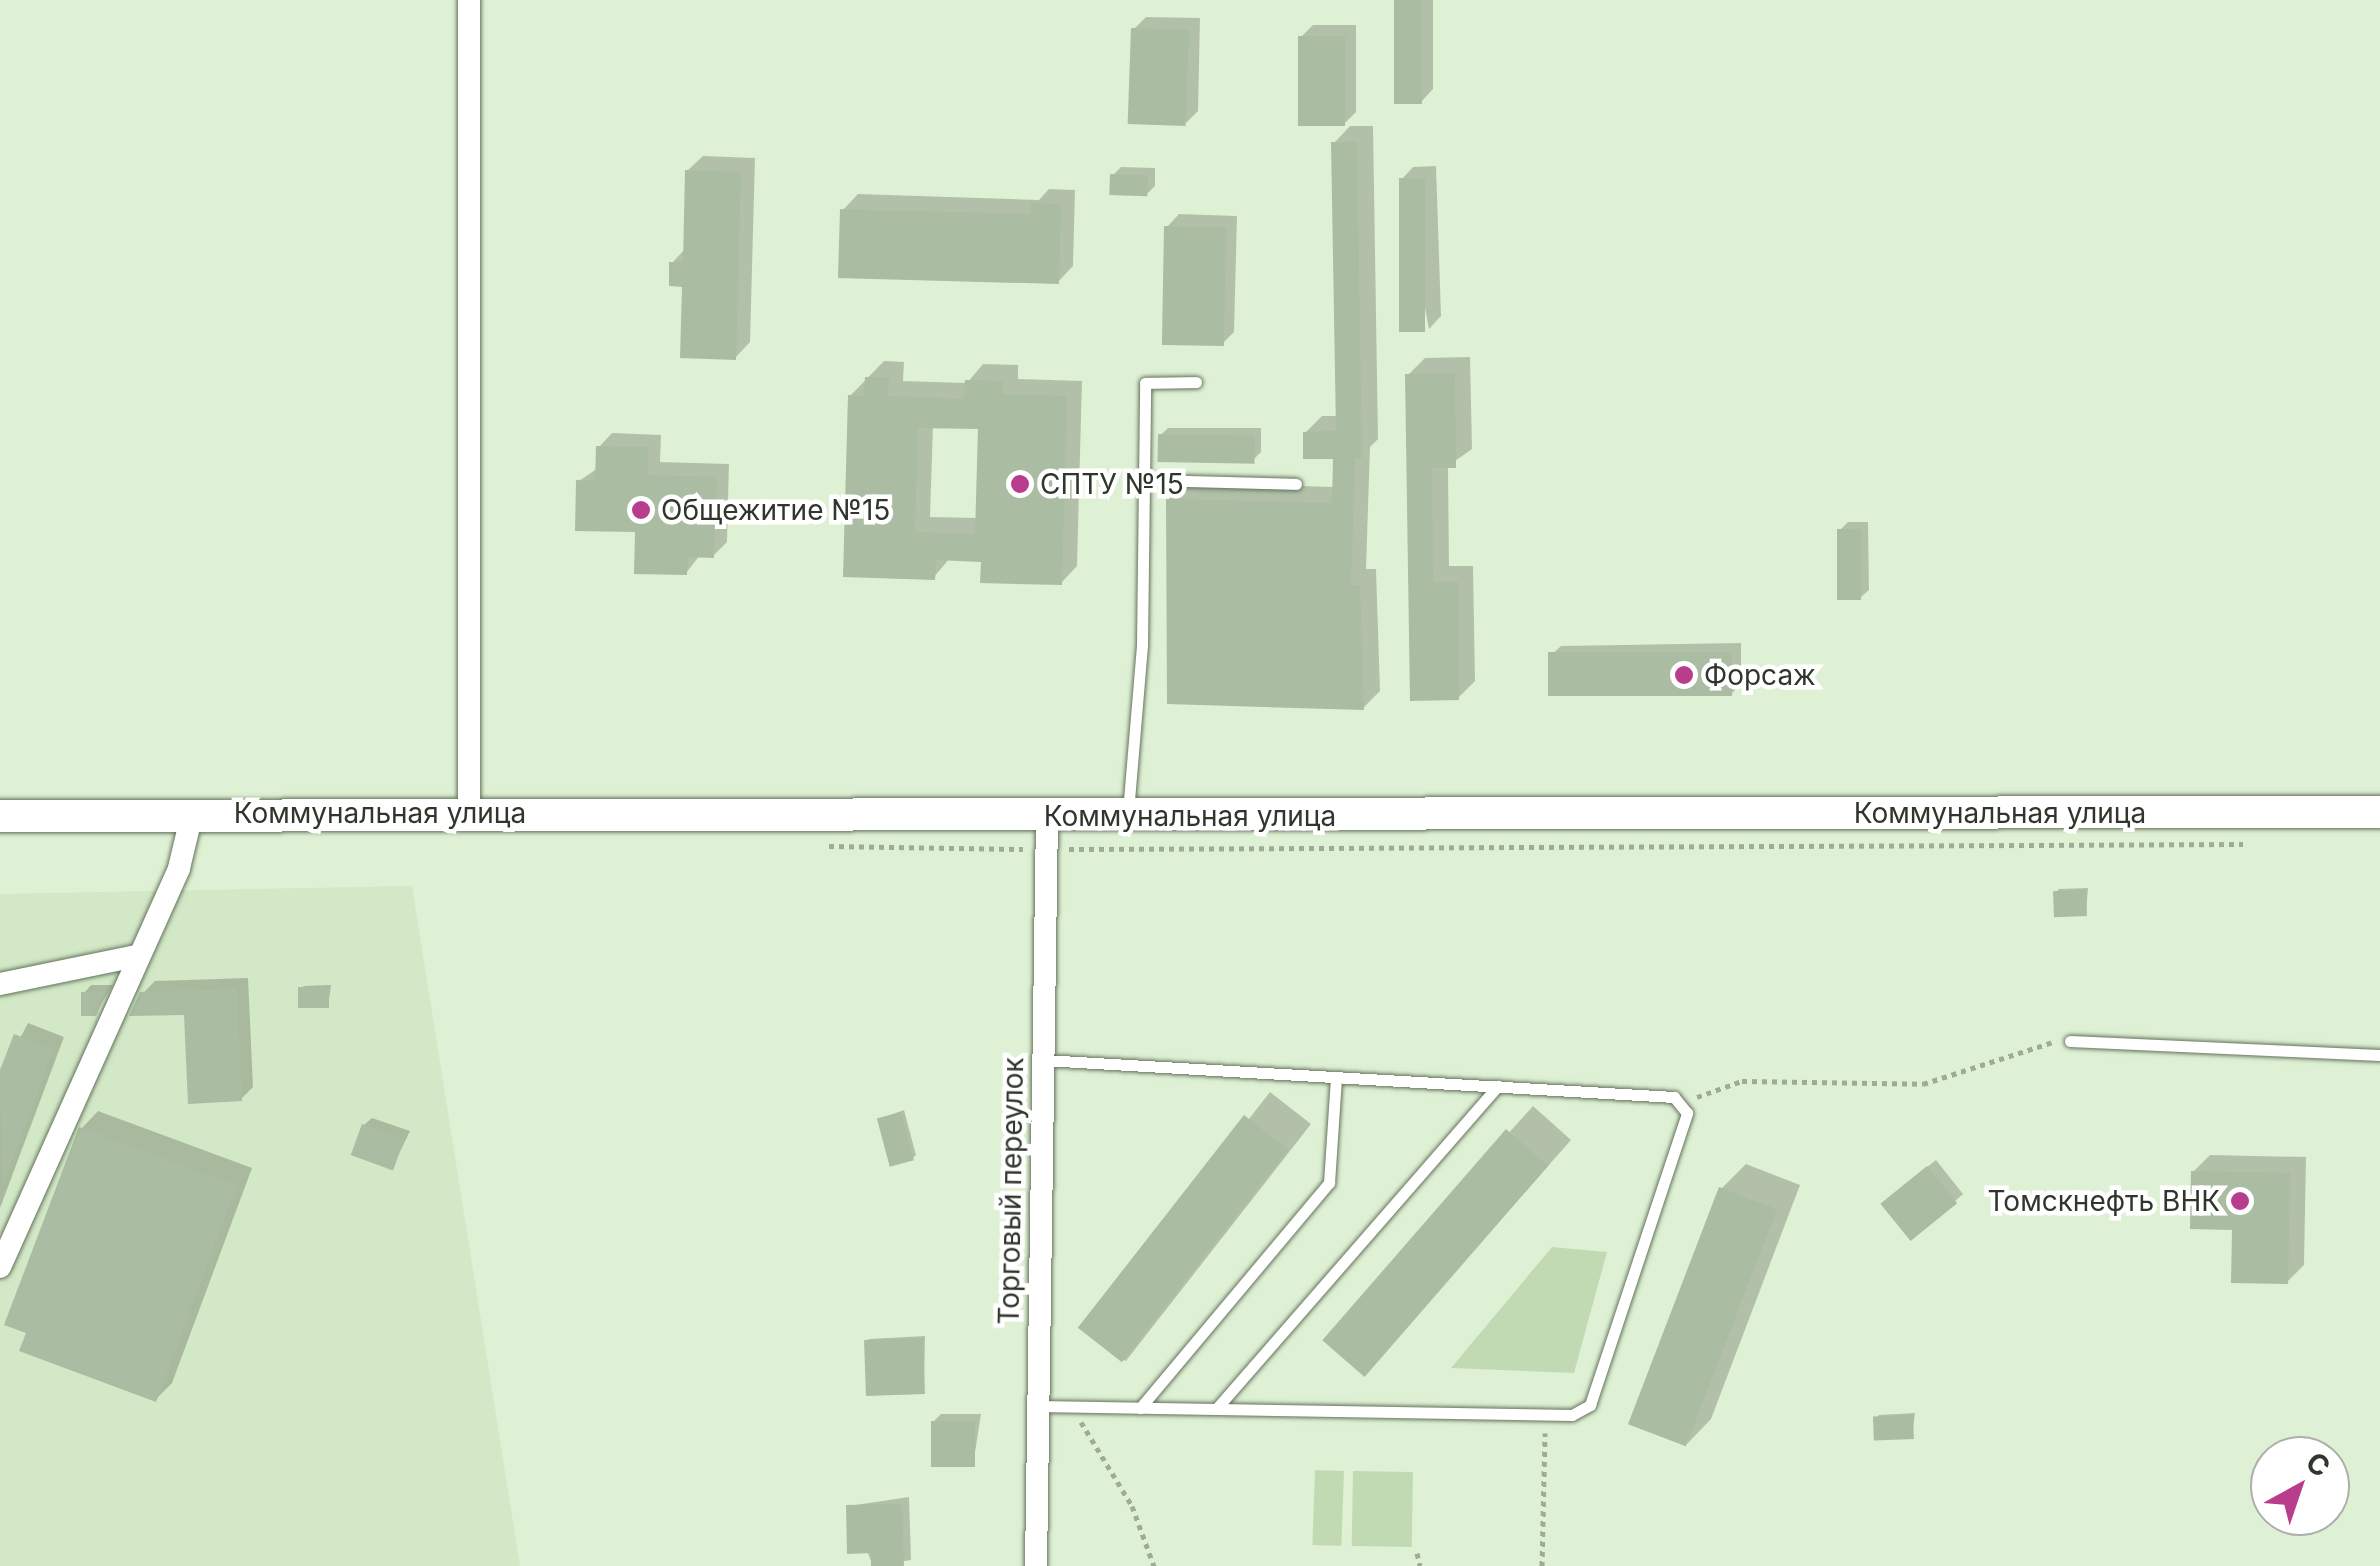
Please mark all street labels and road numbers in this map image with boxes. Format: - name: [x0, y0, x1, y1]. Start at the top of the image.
- street label: Коммунальная улица: [234, 796, 526, 830]
- street label: Коммунальная улица: [1854, 796, 2146, 830]
- street label: Коммунальная улица: [1044, 799, 1336, 833]
- street label: Торговый переулок: [992, 1057, 1030, 1325]

